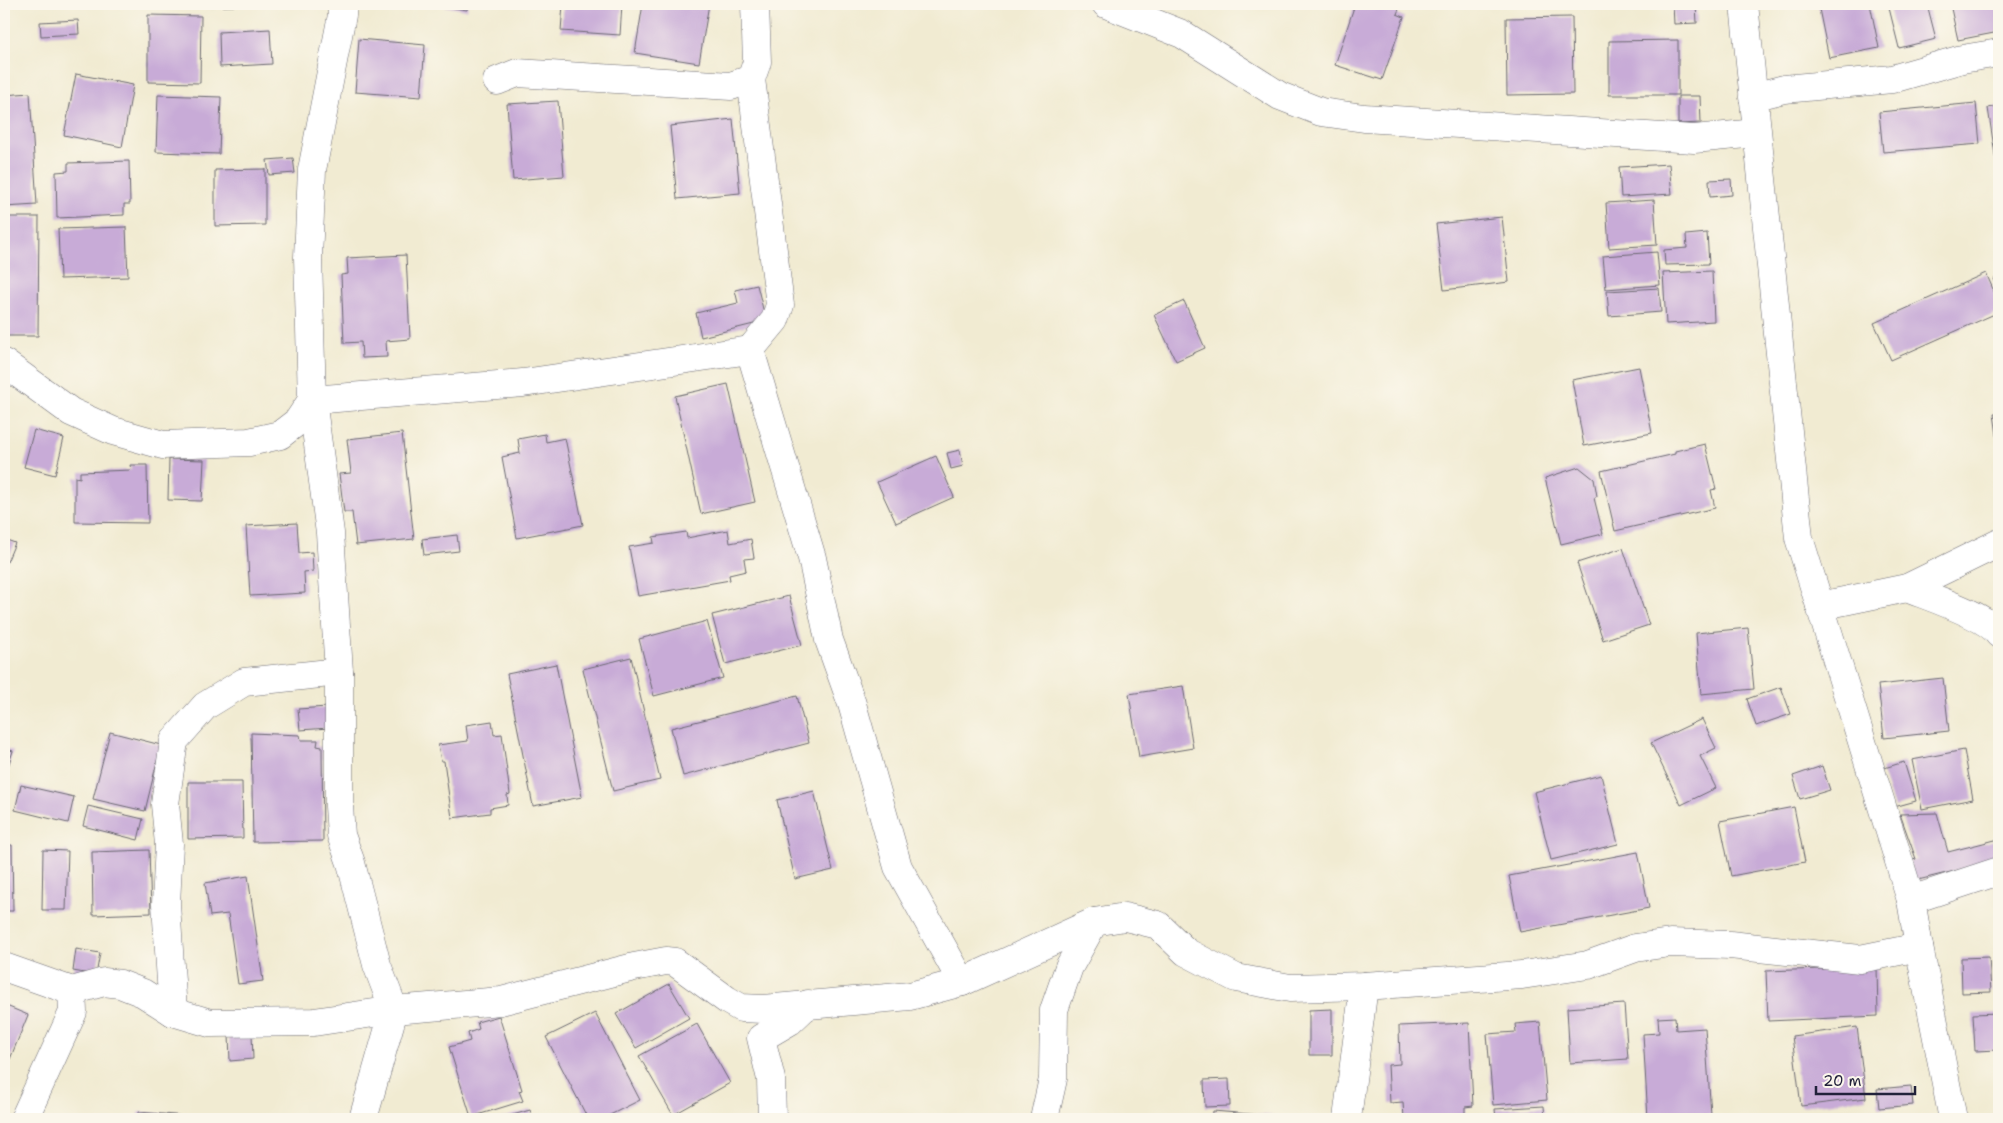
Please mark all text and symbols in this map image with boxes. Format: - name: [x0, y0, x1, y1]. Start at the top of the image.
- scale bar: [1816, 1063, 1914, 1095]
- text: 20 m: [1823, 1071, 1862, 1091]

